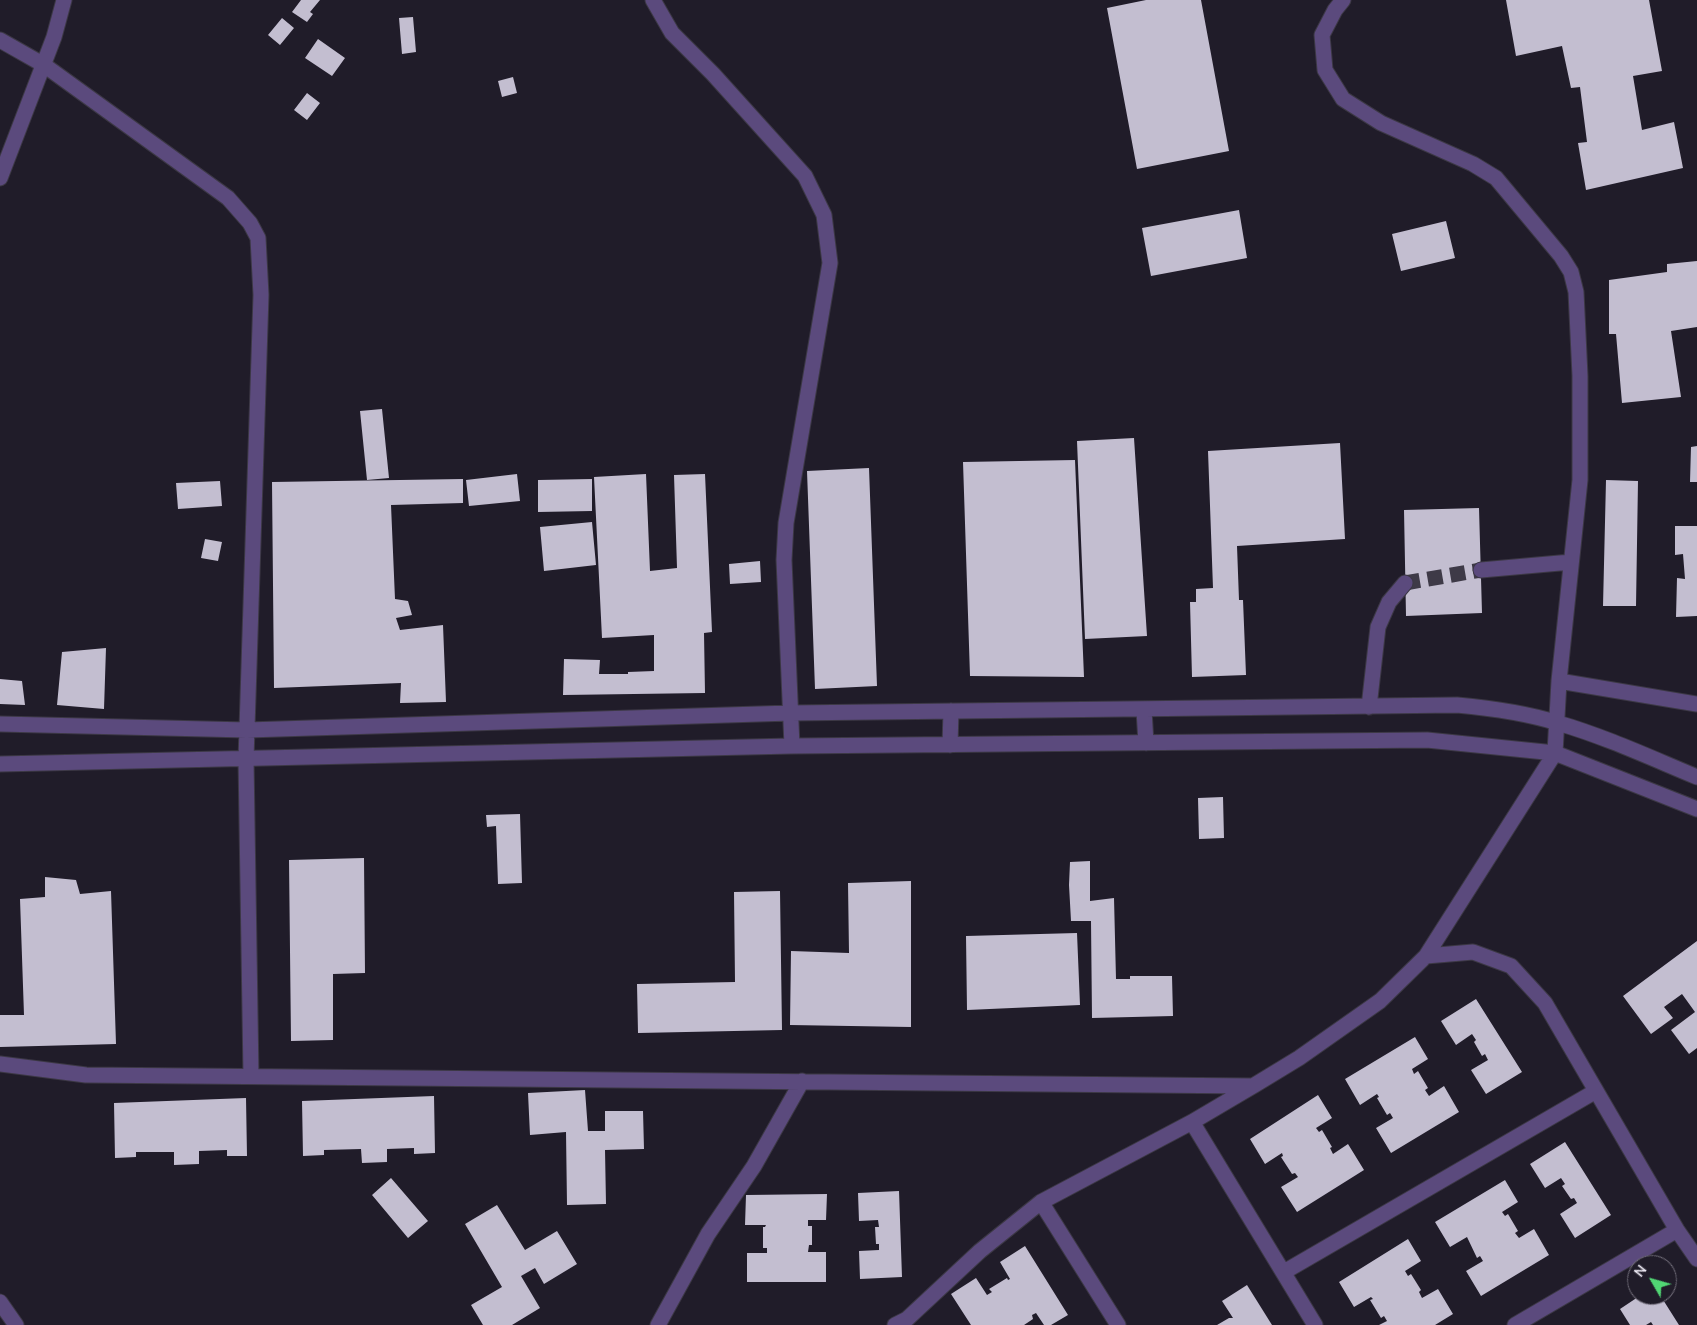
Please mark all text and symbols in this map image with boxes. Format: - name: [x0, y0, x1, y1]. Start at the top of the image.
- north arrow: [1627, 1255, 1677, 1305]
- text: N: [1630, 1261, 1651, 1281]

